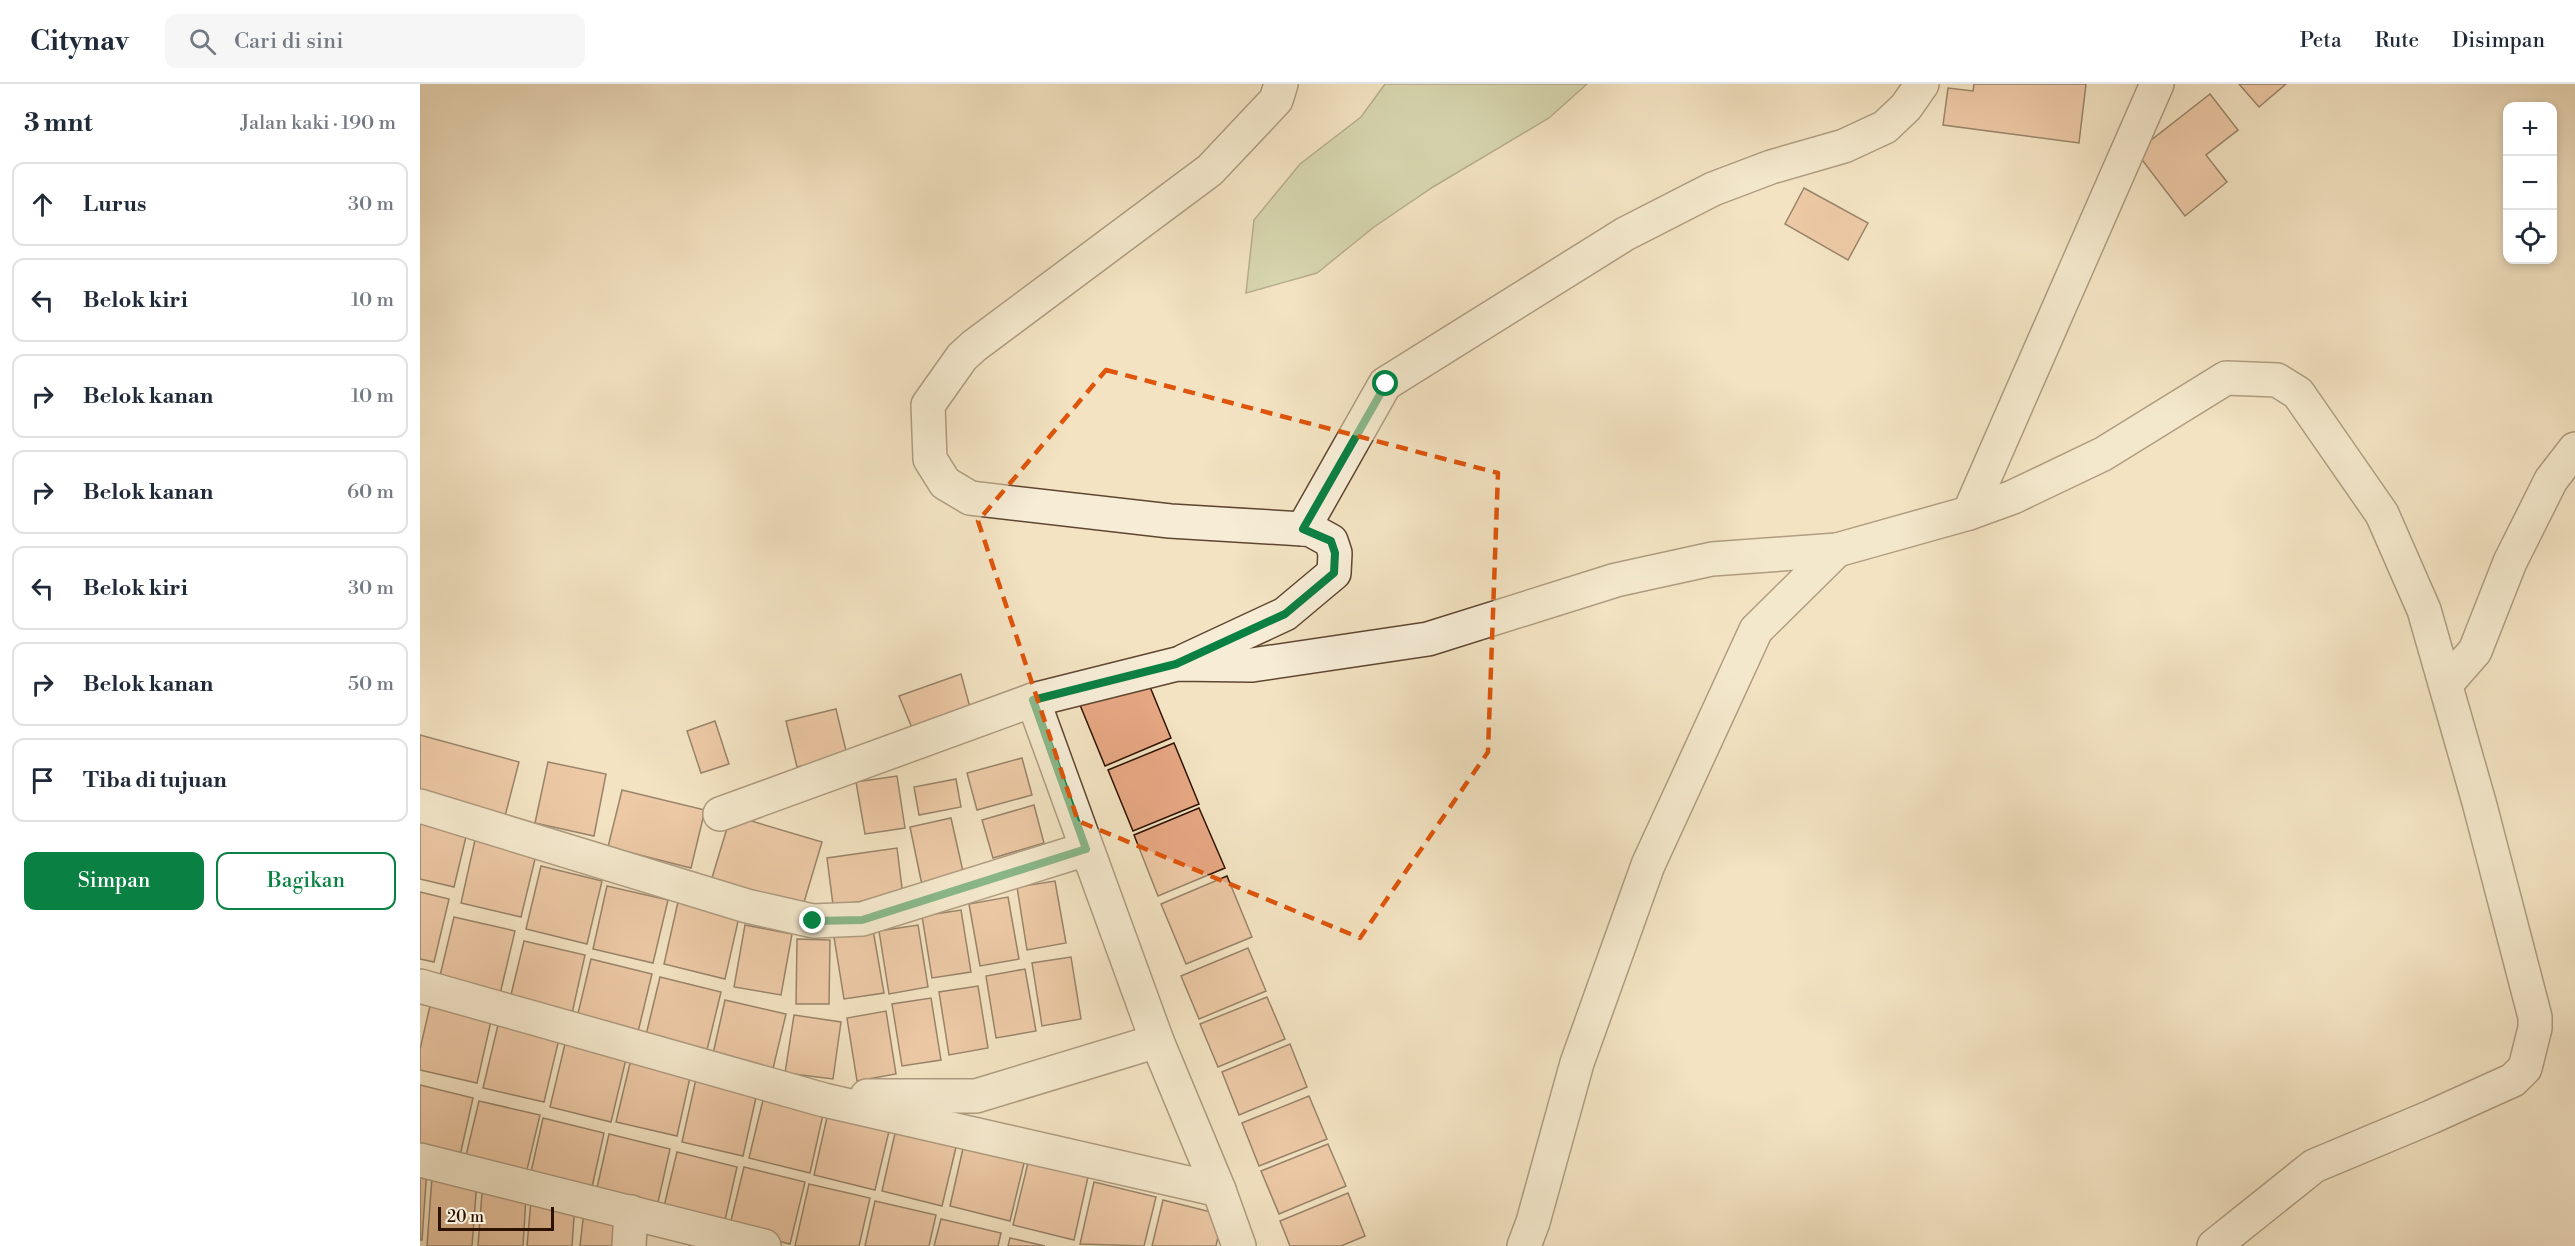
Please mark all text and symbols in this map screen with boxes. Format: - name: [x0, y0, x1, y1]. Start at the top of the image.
- search box: [165, 14, 585, 68]
- text: Citynav: [30, 24, 129, 59]
- icon: search: [186, 25, 219, 58]
- text: Cari di sini: [234, 28, 343, 55]
- text: Peta: [2300, 28, 2342, 54]
- text: Rute: [2375, 28, 2419, 54]
- text: Disimpan: [2452, 28, 2545, 54]
- map controls: [2503, 102, 2557, 264]
- button: +: [2503, 102, 2557, 156]
- text: 3 mnt: [24, 107, 93, 139]
- text: Jalan kaki · 190 m: [241, 111, 396, 136]
- button: −: [2503, 156, 2557, 210]
- icon: ahead: [26, 188, 59, 221]
- text: Lurus: [83, 191, 146, 218]
- text: 30 m: [348, 192, 394, 217]
- button: locate: [2503, 210, 2557, 264]
- icon: left: [26, 284, 59, 317]
- text: Belok kiri: [83, 287, 188, 314]
- text: 10 m: [351, 288, 394, 313]
- route start: [1372, 370, 1398, 396]
- icon: right: [26, 380, 59, 413]
- text: Belok kanan: [83, 383, 213, 410]
- text: 10 m: [351, 384, 394, 409]
- icon: right: [26, 476, 59, 509]
- text: Belok kanan: [83, 479, 213, 506]
- text: 60 m: [347, 480, 394, 505]
- icon: left: [26, 572, 59, 605]
- text: Belok kiri: [83, 575, 188, 602]
- text: 30 m: [348, 576, 394, 601]
- icon: right: [26, 668, 59, 701]
- text: Belok kanan: [83, 671, 213, 698]
- text: 50 m: [348, 672, 394, 697]
- icon: arrive: [26, 764, 59, 797]
- text: Tiba di tujuan: [83, 767, 227, 794]
- button: Simpan: [24, 852, 204, 910]
- button: Bagikan: [216, 852, 396, 910]
- route end: [799, 907, 825, 933]
- scale bar: [438, 1204, 554, 1232]
- text: 20 m: [447, 1207, 484, 1227]

